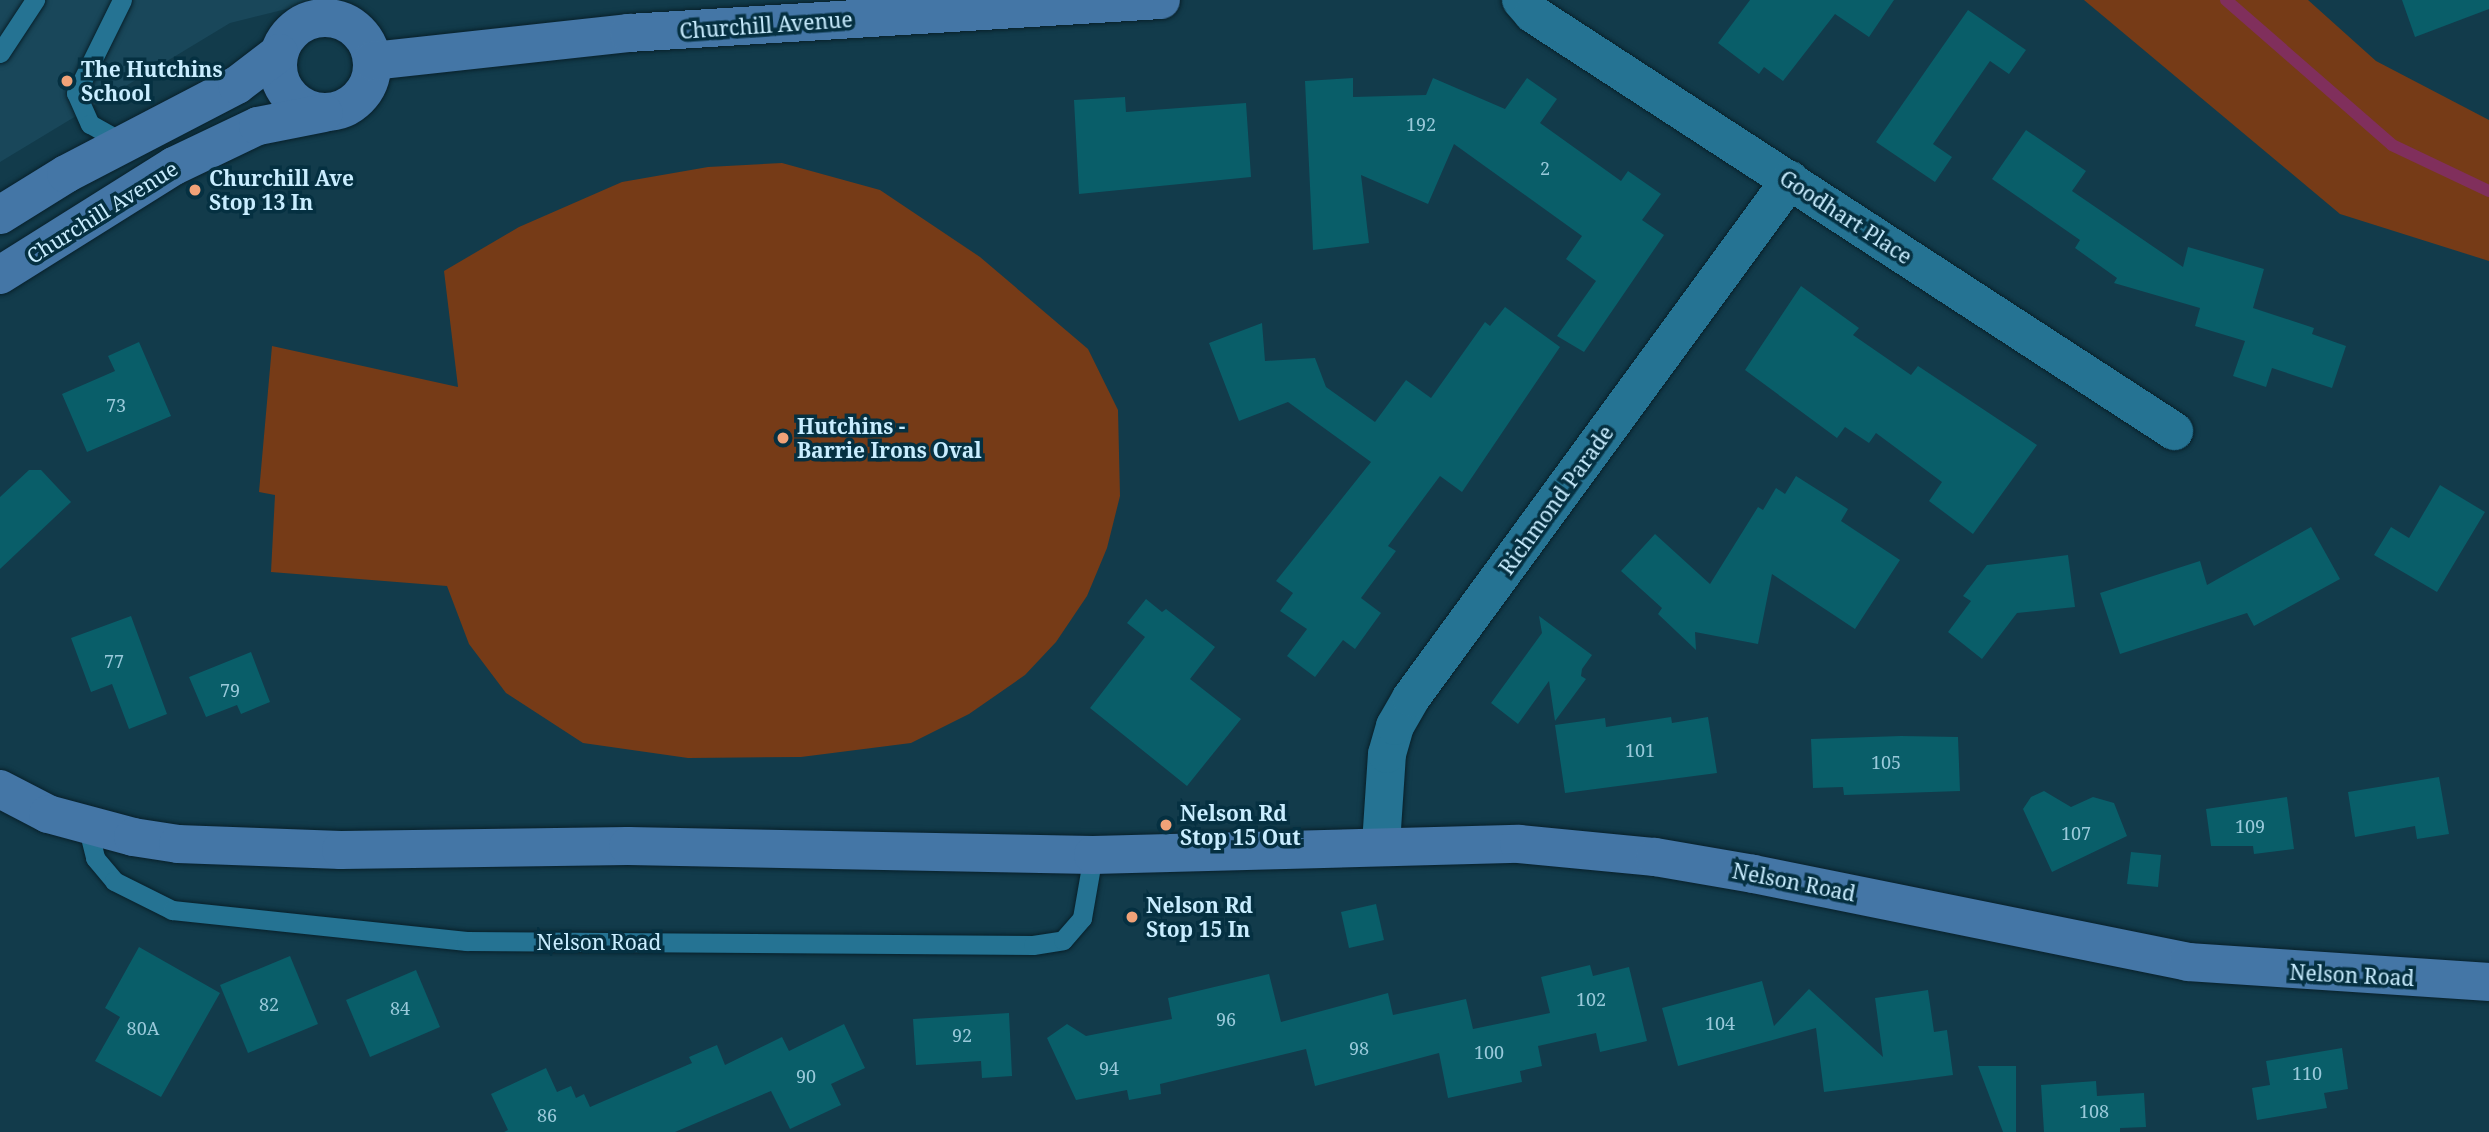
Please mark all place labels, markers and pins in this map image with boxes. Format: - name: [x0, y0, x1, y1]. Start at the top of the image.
- place label: The Hutchins School: [81, 56, 222, 106]
- marker: The Hutchins School: [59, 73, 75, 89]
- place label: Churchill Ave Stop 13 In: [209, 165, 354, 215]
- marker: Churchill Ave Stop 13 In: [187, 182, 203, 198]
- place label: Hutchins - Barrie Irons Oval: [797, 413, 982, 463]
- marker: Hutchins - Barrie Irons Oval: [775, 430, 791, 446]
- place label: Nelson Rd Stop 15 Out: [1180, 800, 1301, 850]
- marker: Nelson Rd Stop 15 Out: [1158, 817, 1174, 833]
- place label: Nelson Rd Stop 15 In: [1146, 892, 1253, 942]
- marker: Nelson Rd Stop 15 In: [1124, 909, 1140, 925]

